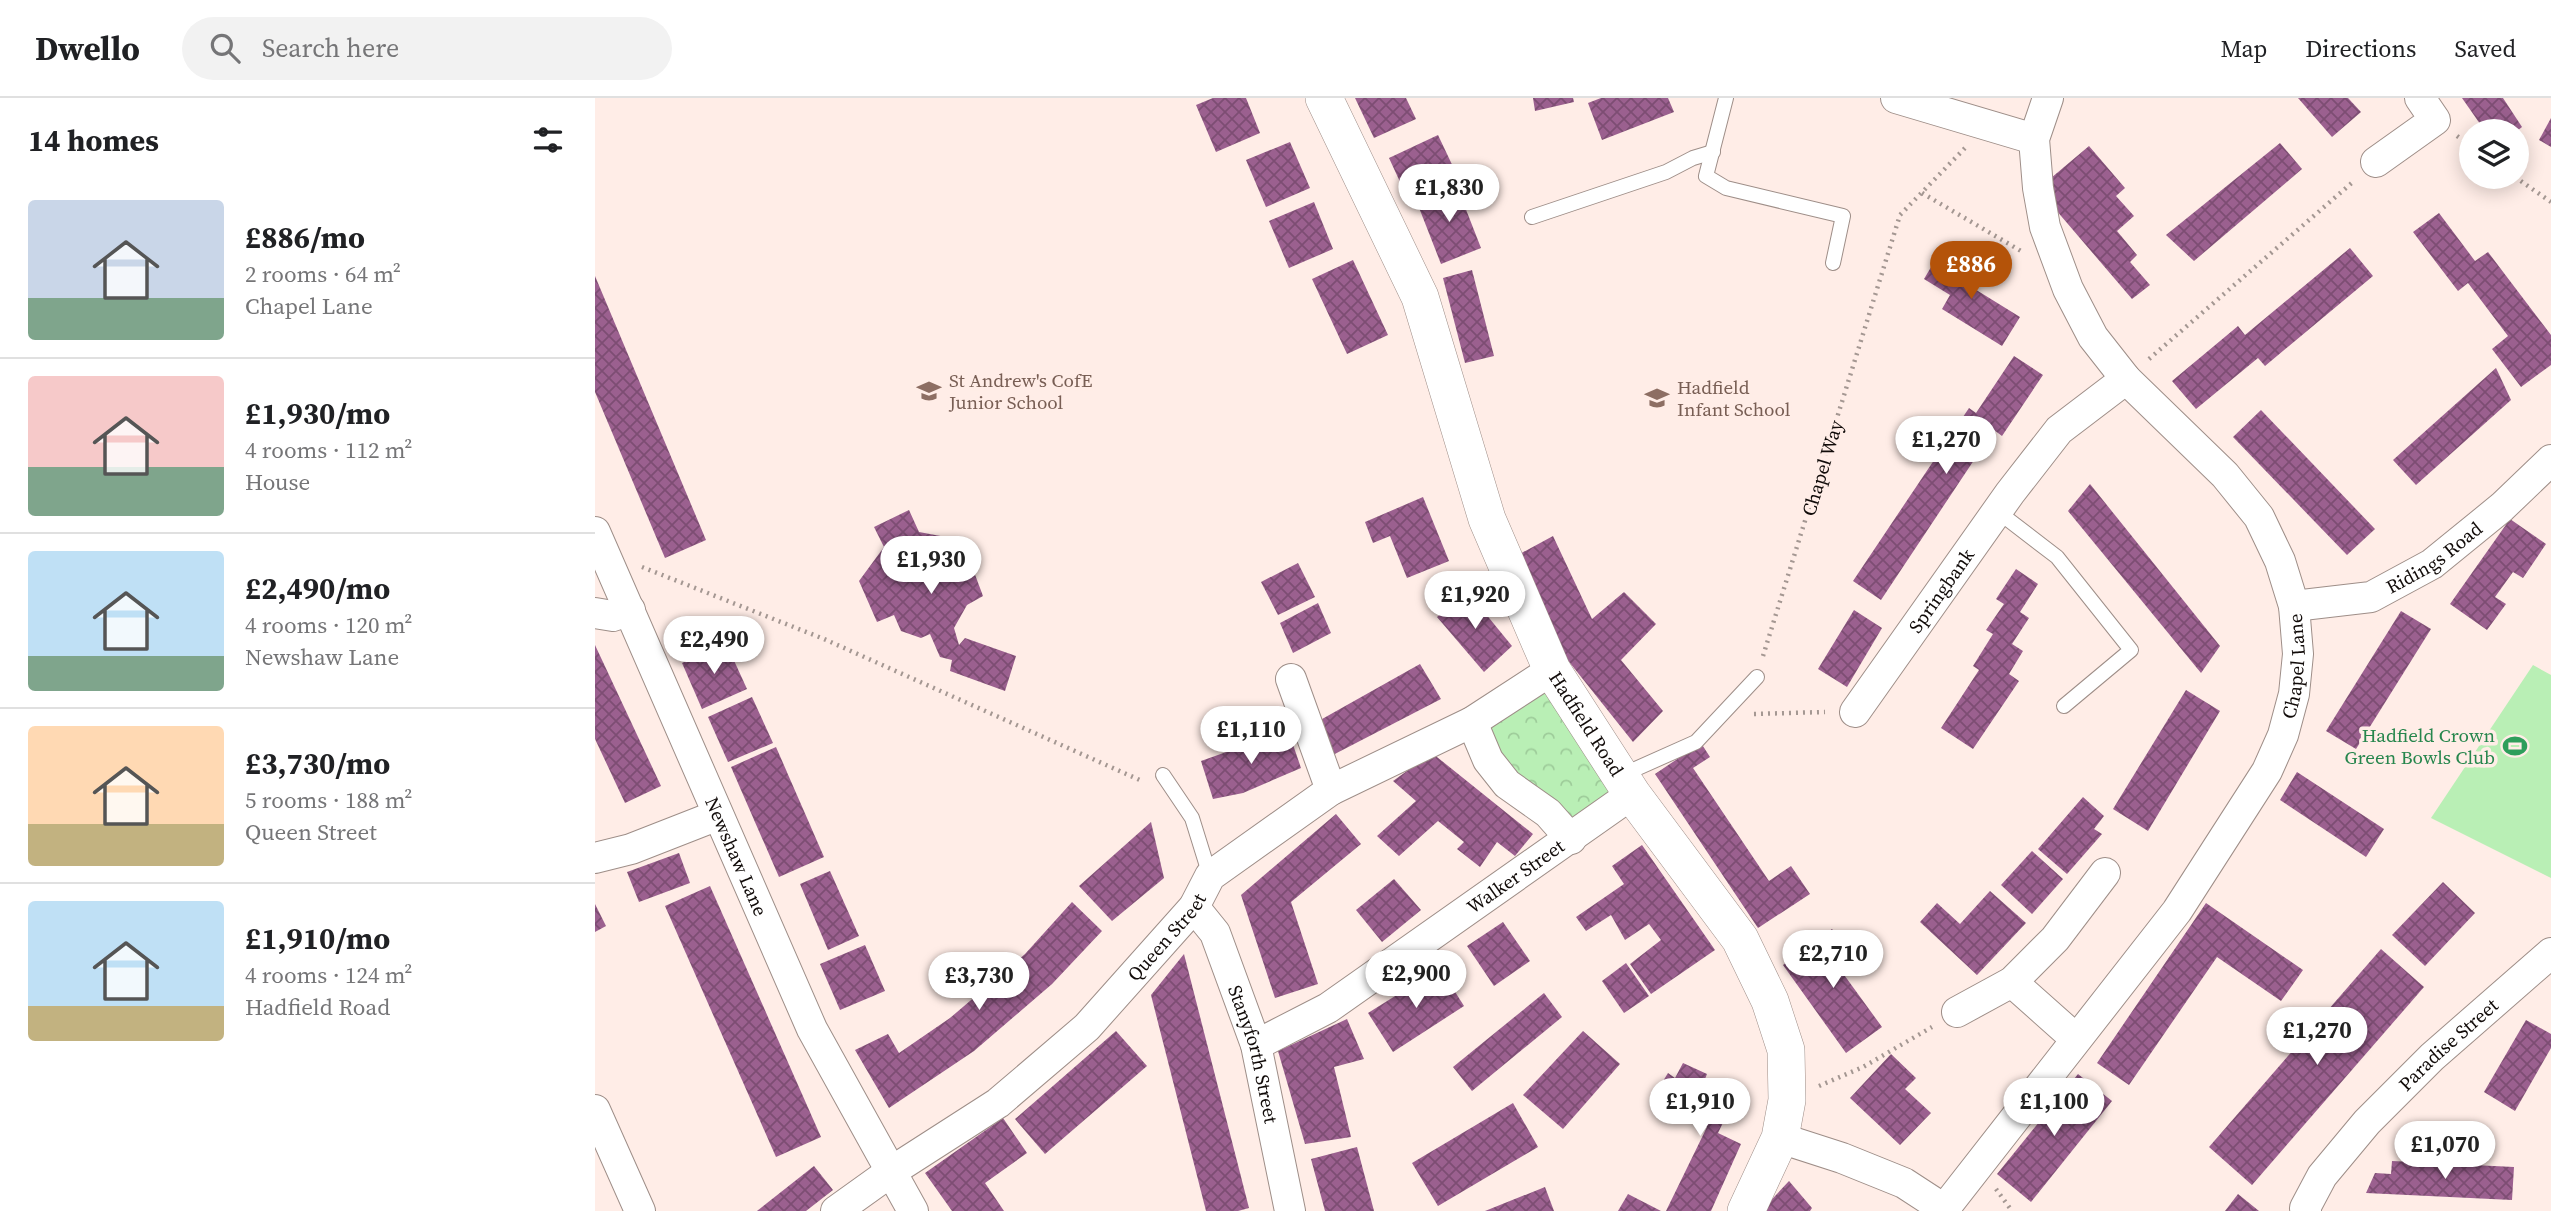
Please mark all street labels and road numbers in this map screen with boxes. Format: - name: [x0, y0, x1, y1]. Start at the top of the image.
- street label: Chapel Way: [1795, 417, 1849, 519]
- street label: Ridings Road: [2381, 515, 2488, 600]
- street label: Springbank: [1902, 542, 1980, 638]
- street label: Chapel Lane: [2275, 613, 2311, 721]
- street label: Hadfield Road: [1543, 666, 1630, 781]
- street label: Newshaw Lane: [699, 793, 774, 920]
- street label: Walker Street: [1461, 832, 1570, 920]
- street label: Queen Street: [1121, 888, 1212, 987]
- street label: Stanyforth Street: [1222, 981, 1285, 1126]
- street label: Paradise Street: [2393, 992, 2504, 1096]

